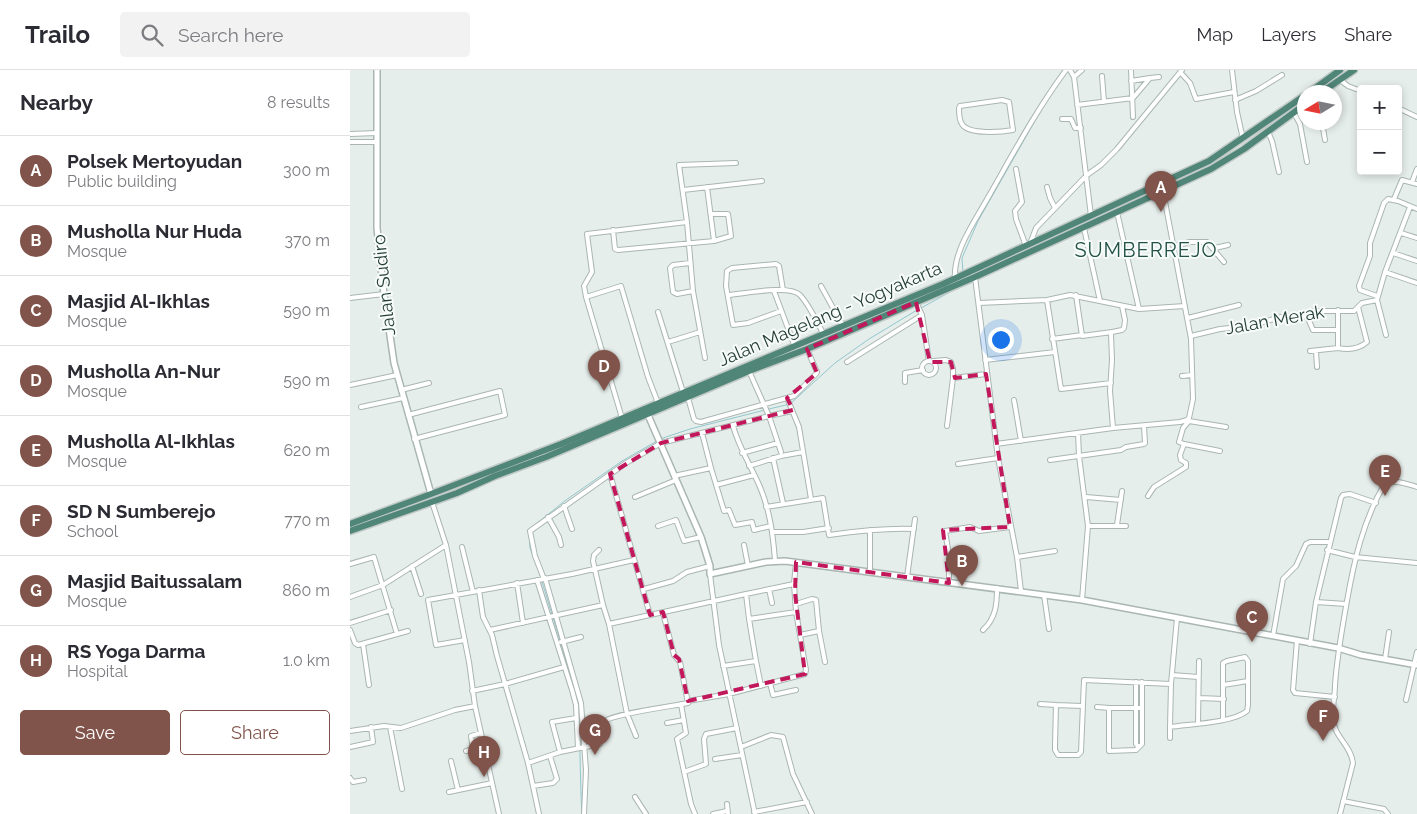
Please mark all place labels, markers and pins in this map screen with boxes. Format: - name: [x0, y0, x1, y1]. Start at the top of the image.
- pin: A: [1145, 171, 1177, 212]
- pin: D: [588, 350, 620, 391]
- pin: E: [1369, 455, 1401, 496]
- pin: B: [946, 545, 978, 586]
- pin: C: [1236, 601, 1268, 642]
- pin: F: [1307, 700, 1339, 741]
- pin: G: [579, 714, 611, 755]
- pin: H: [468, 736, 500, 777]

